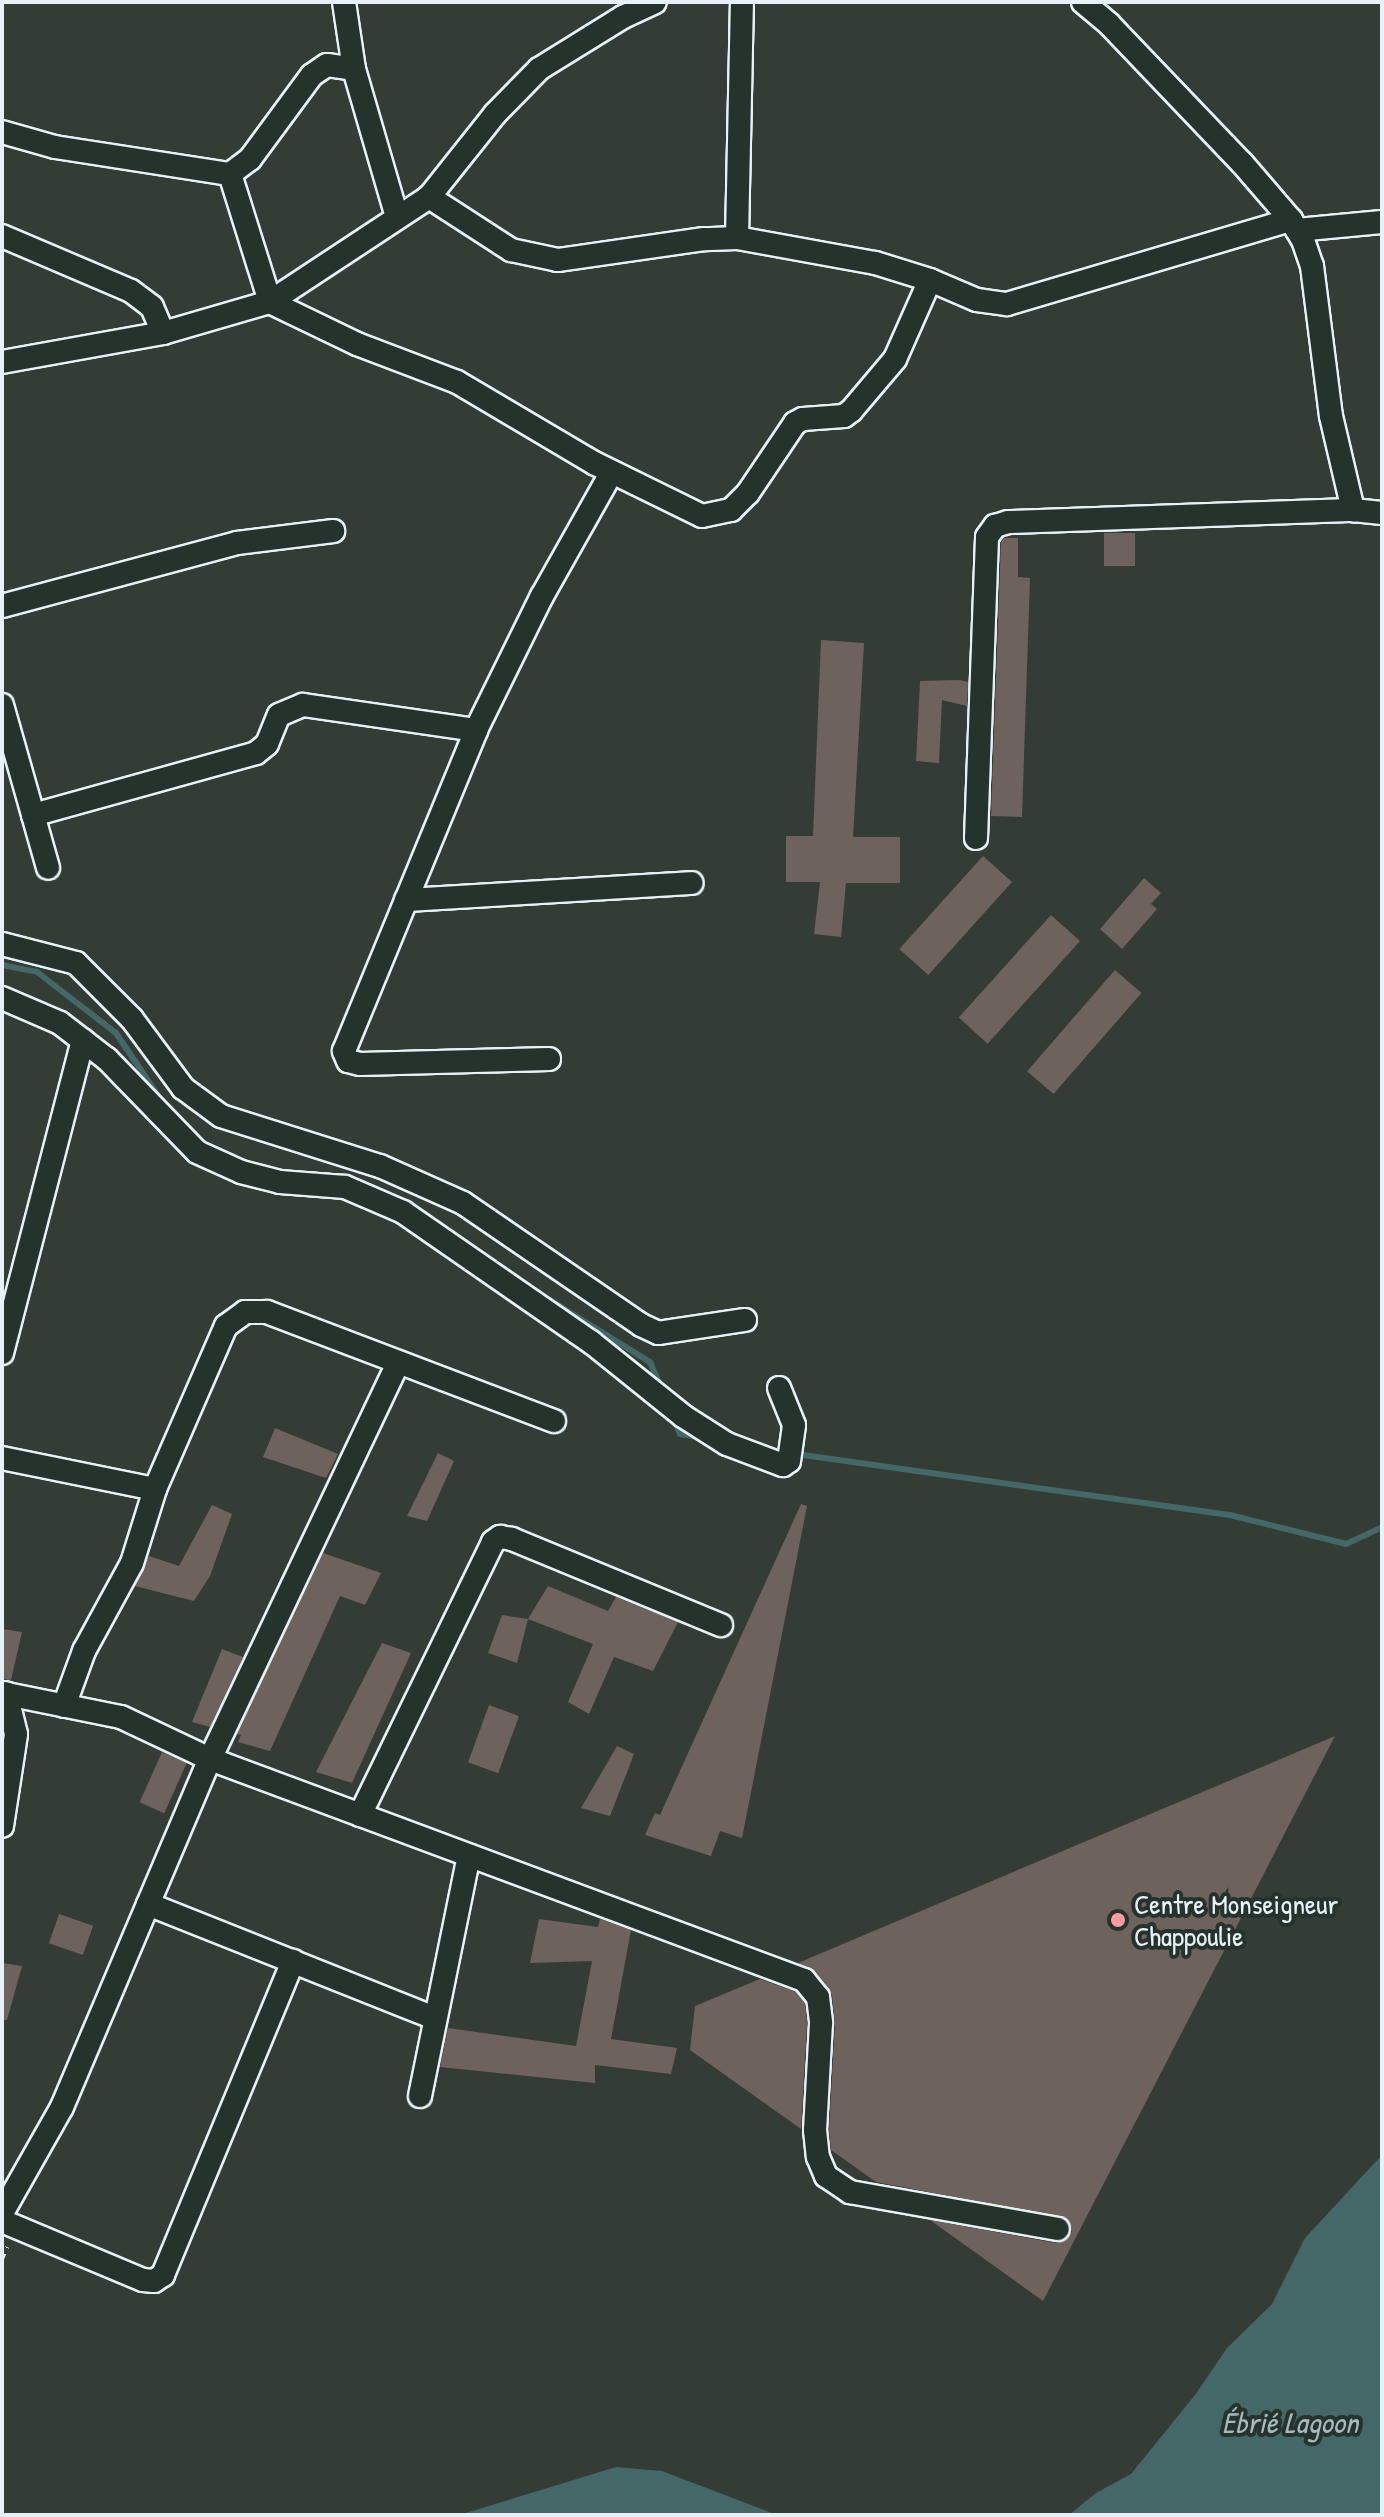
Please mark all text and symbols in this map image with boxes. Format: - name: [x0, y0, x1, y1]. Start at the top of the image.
- place label: Centre Monseigneur Chappoulie: [1134, 1887, 1338, 1953]
- marker: Centre Monseigneur Chappoulie: [1109, 1911, 1127, 1929]
- water label: Ébrié Lagoon: [1222, 2404, 1358, 2440]

